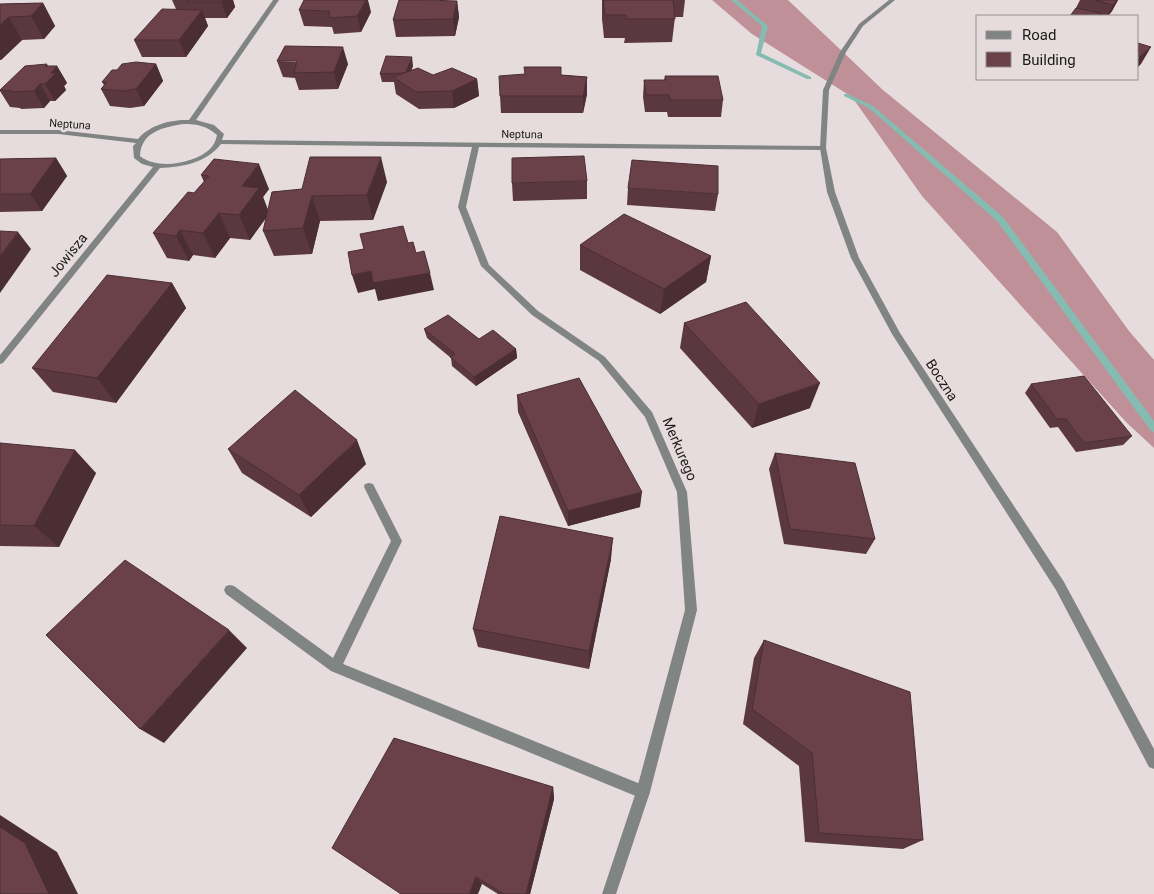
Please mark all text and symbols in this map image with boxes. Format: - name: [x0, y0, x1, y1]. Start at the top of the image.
- legend: [976, 15, 1139, 80]
- text: Road: [1022, 26, 1056, 44]
- text: Building: [1022, 51, 1076, 69]
- street label: Neptuna: [49, 117, 91, 132]
- street label: Neptuna: [501, 128, 543, 141]
- street label: Jowisza: [46, 230, 90, 280]
- street label: Boczna: [923, 356, 961, 404]
- street label: Merkurego: [660, 415, 700, 483]

